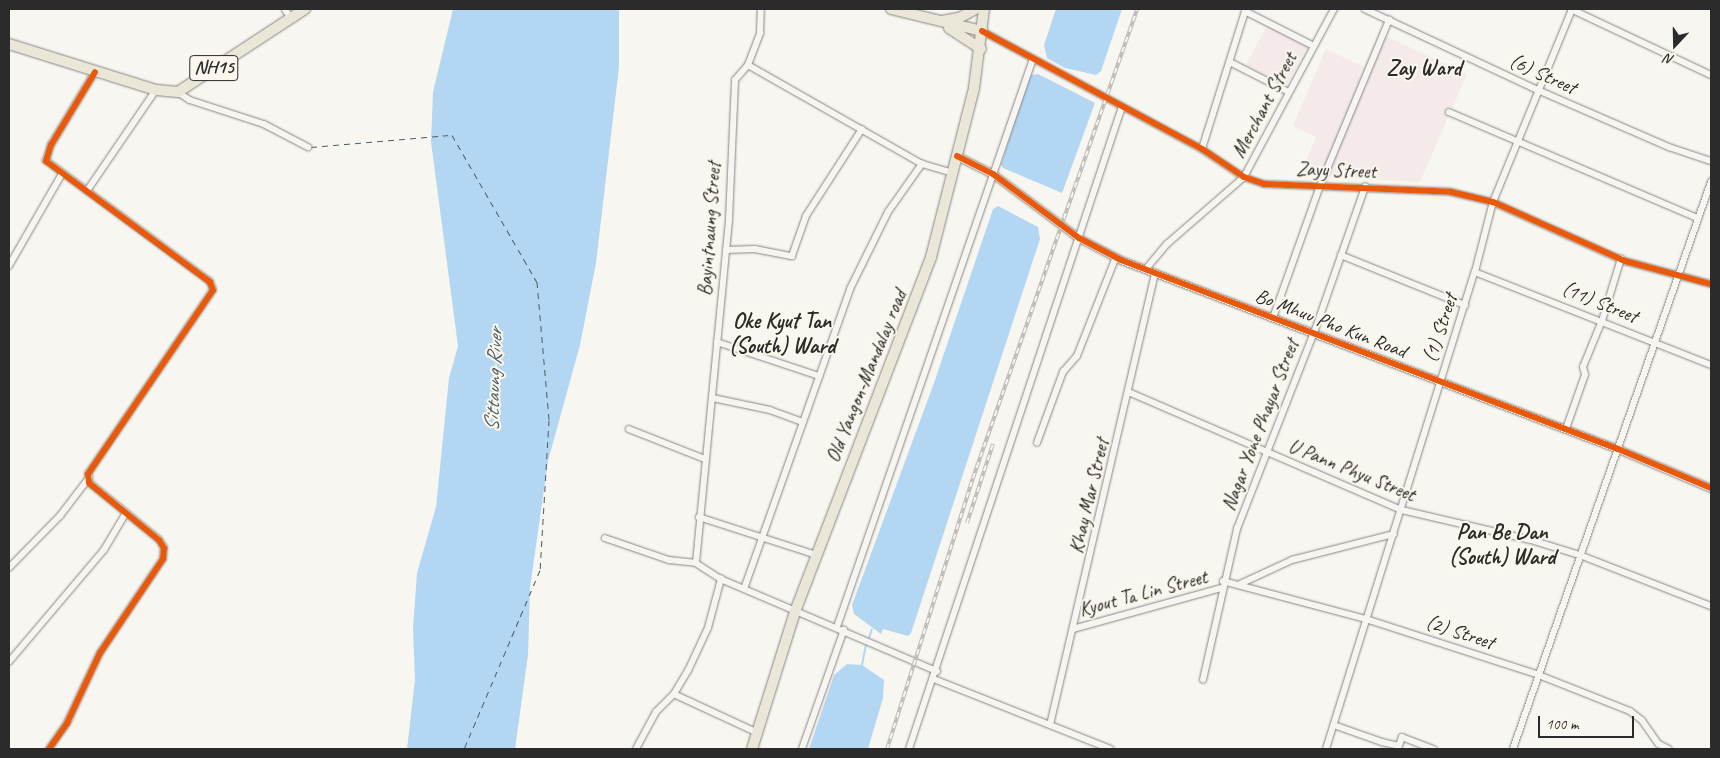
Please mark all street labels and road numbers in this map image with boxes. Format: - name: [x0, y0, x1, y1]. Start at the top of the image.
- street label: Merchant Street: [1226, 48, 1302, 162]
- street label: (6) Street: [1506, 49, 1580, 99]
- road number: NH15: [189, 52, 239, 84]
- street label: Zayy Street: [1295, 157, 1377, 183]
- street label: Bayintnaung Street: [692, 161, 726, 297]
- street label: (11) Street: [1559, 276, 1641, 328]
- street label: Bo Mhuu Pho Kun Road: [1252, 283, 1410, 363]
- street label: Old Yangon-Mandalay road: [820, 286, 912, 466]
- street label: (1) Street: [1418, 291, 1462, 365]
- street label: Nagar Yone Phayar Street: [1216, 336, 1304, 514]
- street label: U Pann Phyu Street: [1284, 433, 1420, 507]
- street label: Khay Mar Street: [1064, 436, 1114, 556]
- street label: Kyout Ta Lin Street: [1076, 564, 1210, 622]
- street label: (2) Street: [1423, 610, 1497, 654]

